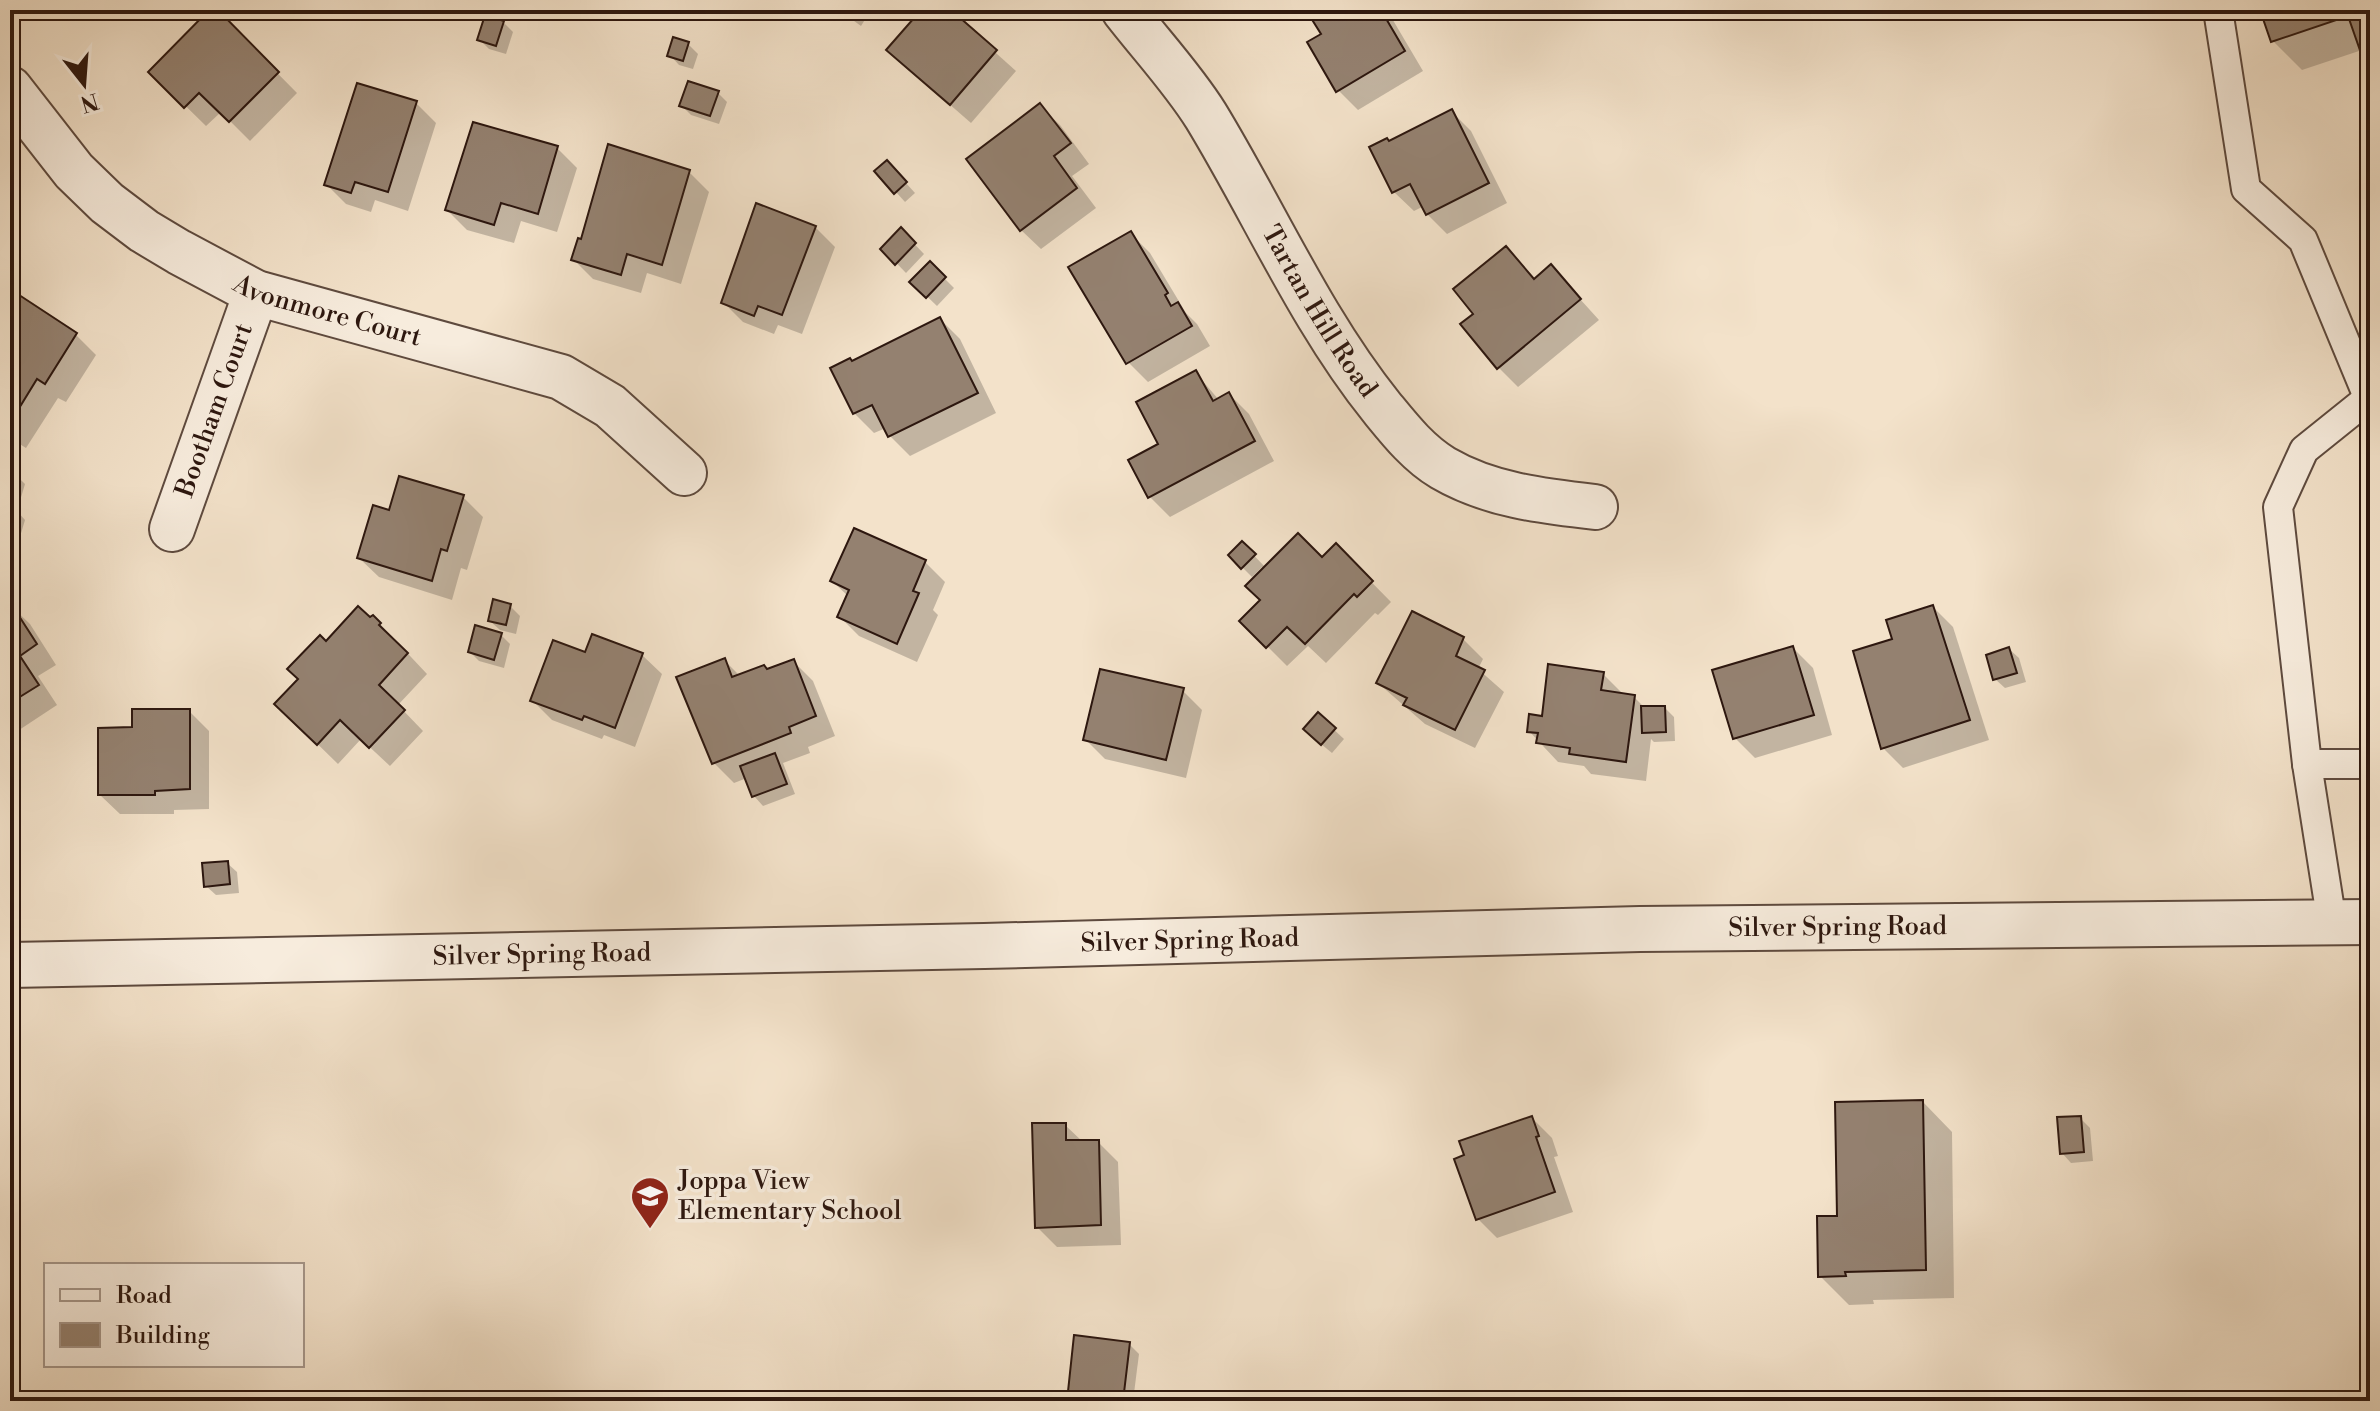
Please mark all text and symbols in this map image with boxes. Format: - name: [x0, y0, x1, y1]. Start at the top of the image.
- north arrow: [44, 44, 124, 124]
- text: N: [77, 86, 102, 117]
- street label: Tartan Hill Road: [1255, 220, 1384, 404]
- street label: Avonmore Court: [227, 267, 425, 354]
- street label: Bootham Court: [168, 319, 260, 502]
- street label: Silver Spring Road: [1728, 910, 1947, 944]
- street label: Silver Spring Road: [1080, 922, 1300, 959]
- street label: Silver Spring Road: [432, 936, 652, 973]
- place label: Joppa View Elementary School: [677, 1165, 902, 1227]
- school or university icon: Joppa View Elementary School: [629, 1175, 671, 1230]
- legend: [44, 1263, 304, 1367]
- text: Road: [116, 1281, 172, 1311]
- text: Building: [115, 1321, 210, 1351]

